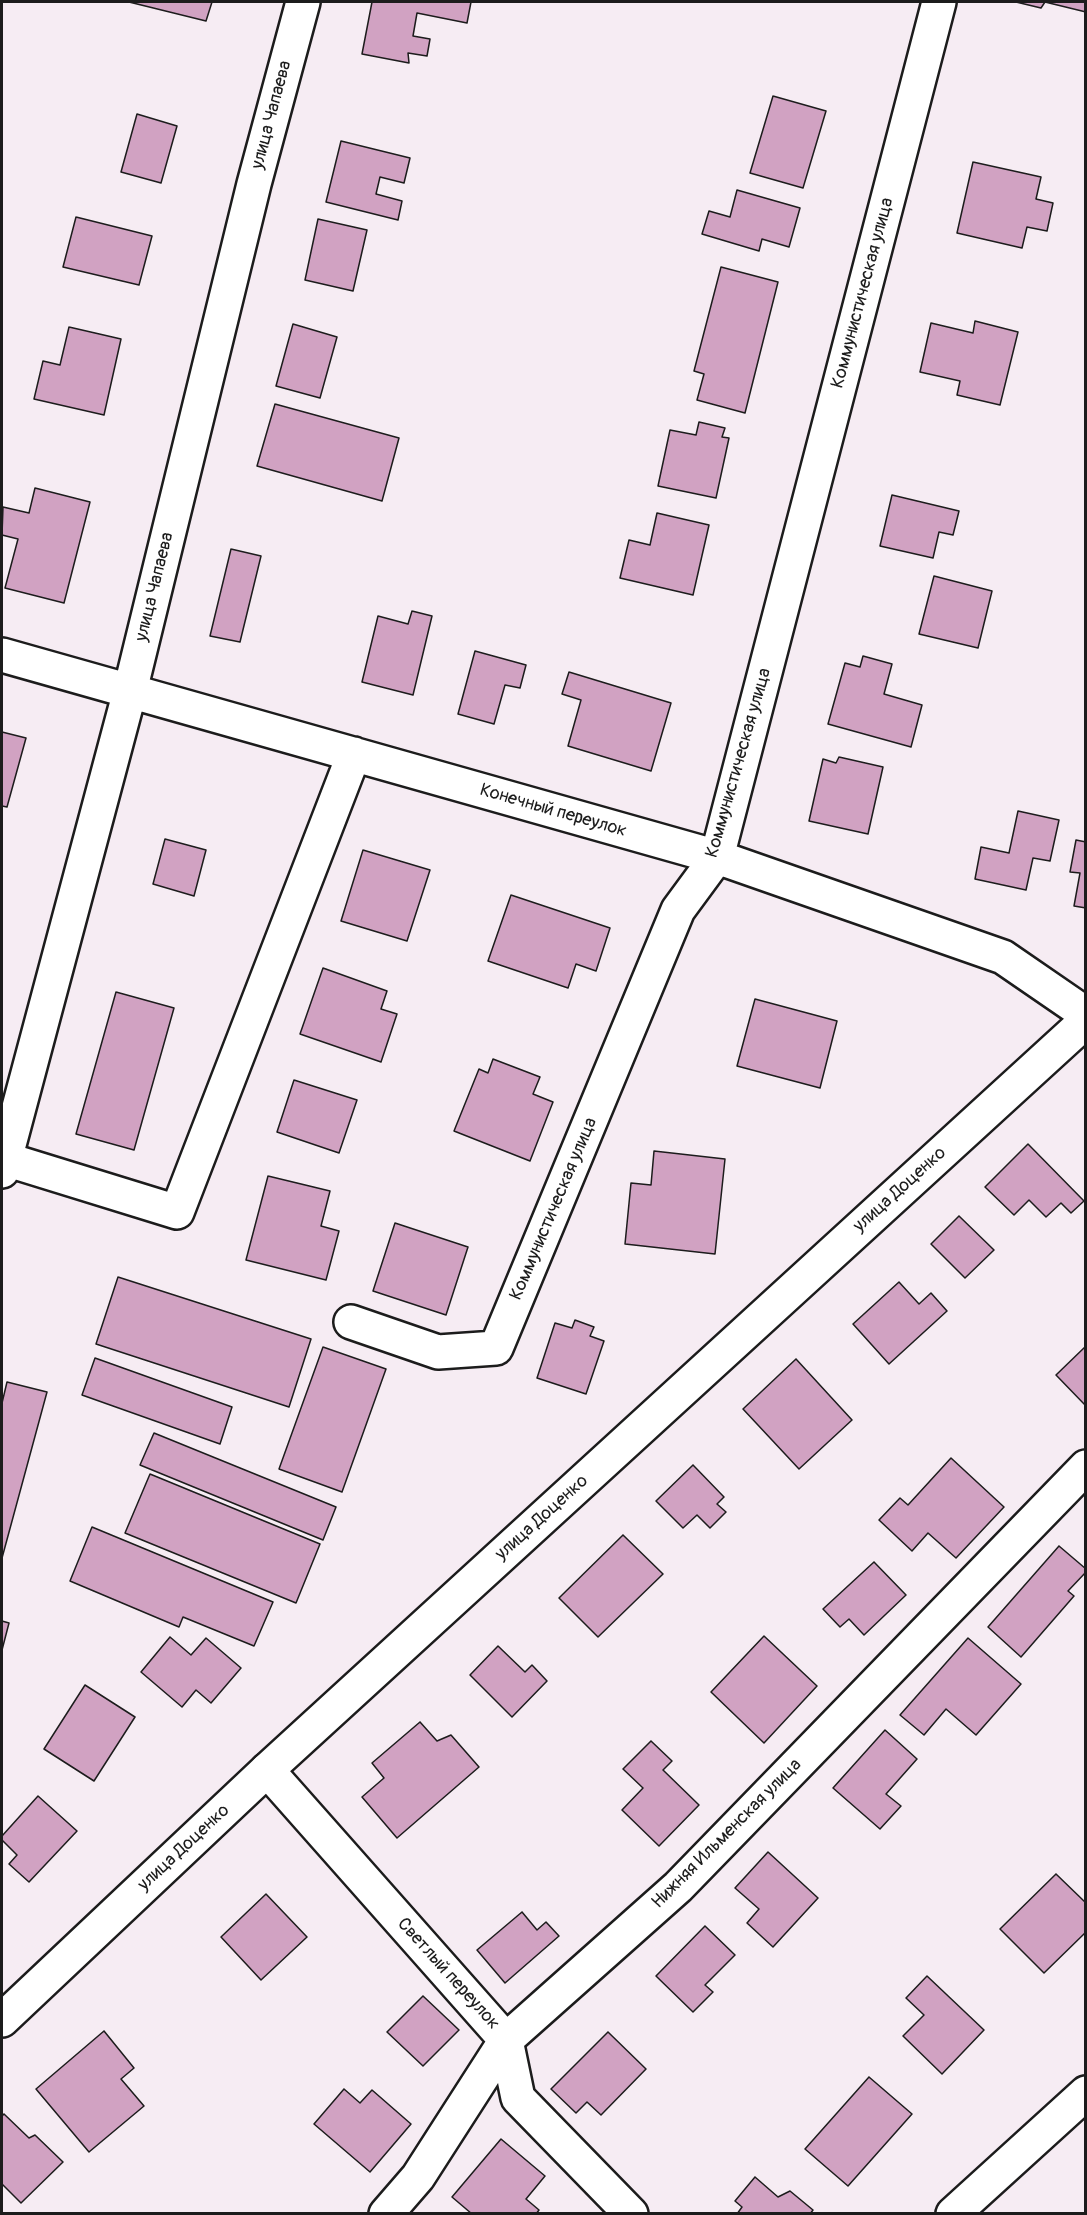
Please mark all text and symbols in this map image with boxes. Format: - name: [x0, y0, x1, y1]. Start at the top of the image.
- street label: улица Чапаева: [247, 58, 297, 172]
- street label: Коммунистическая улица: [827, 195, 899, 391]
- street label: улица Чапаева: [131, 530, 179, 644]
- street label: Коммунистическая улица: [702, 666, 776, 860]
- street label: Конечный переулок: [477, 780, 629, 842]
- street label: Коммунистическая улица: [506, 1114, 602, 1304]
- street label: улица Доценко: [849, 1143, 951, 1237]
- street label: улица Доценко: [491, 1471, 593, 1565]
- street label: Нижняя Ильменская улица: [648, 1755, 806, 1913]
- street label: улица Доценко: [134, 1800, 234, 1896]
- street label: Светлый переулок: [392, 1914, 504, 2034]

